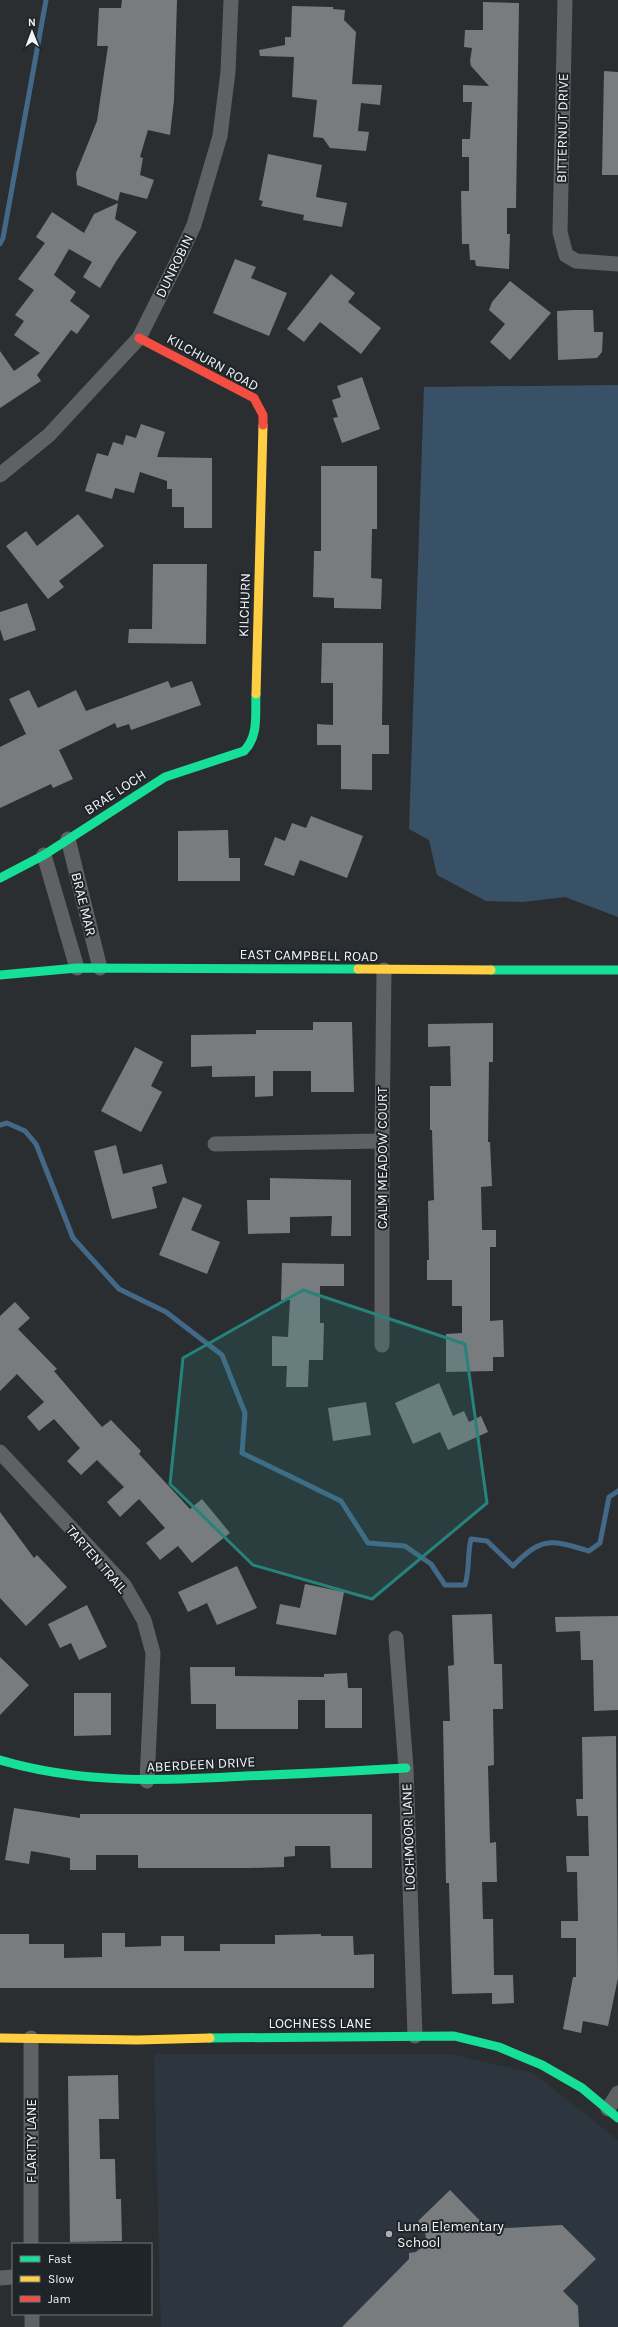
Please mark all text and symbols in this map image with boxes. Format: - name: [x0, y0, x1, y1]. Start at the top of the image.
- north arrow: [12, 12, 52, 52]
- text: N: [28, 16, 36, 29]
- street label: BITTERNUT DRIVE: [553, 73, 572, 183]
- street label: DUNROBIN: [152, 232, 197, 300]
- street label: KILCHURN ROAD: [164, 330, 262, 395]
- street label: KILCHURN: [235, 573, 254, 637]
- street label: BRAE LOCH: [81, 766, 149, 819]
- street label: BRAE MAR: [67, 871, 100, 938]
- street label: EAST CAMPBELL ROAD: [239, 946, 379, 965]
- street label: CALM MEADOW COURT: [374, 1087, 391, 1229]
- street label: TARTEN TRAIL: [62, 1522, 131, 1597]
- street label: ABERDEEN DRIVE: [146, 1753, 256, 1776]
- street label: LOCHMOOR LANE: [398, 1783, 419, 1891]
- street label: LOCHNESS LANE: [268, 2015, 372, 2032]
- street label: FLARITY LANE: [23, 2099, 40, 2183]
- place label: Luna Elementary School: [397, 2218, 504, 2251]
- marker: Luna Elementary School: [384, 2229, 394, 2239]
- legend: [12, 2243, 152, 2315]
- text: Fast: [48, 2252, 72, 2266]
- text: Slow: [48, 2272, 74, 2286]
- text: Jam: [48, 2292, 71, 2306]

